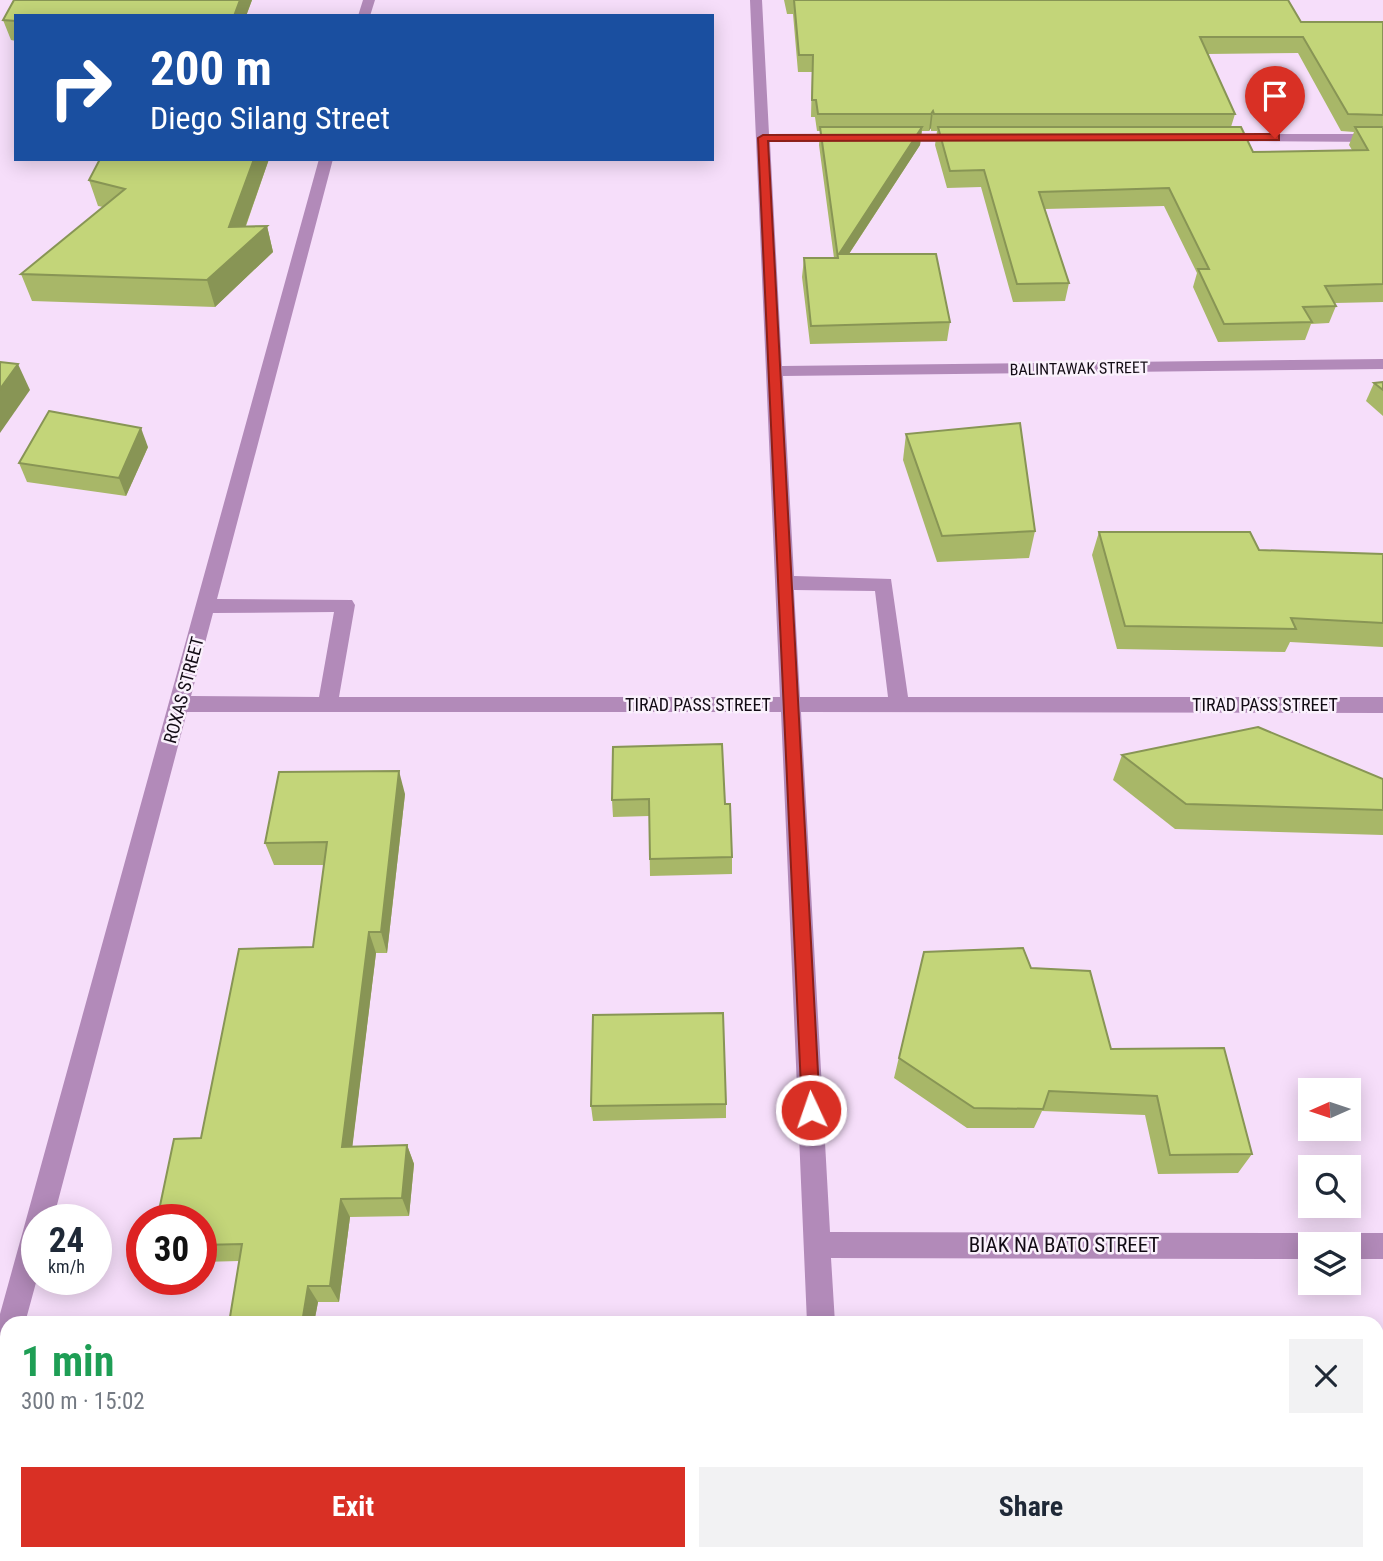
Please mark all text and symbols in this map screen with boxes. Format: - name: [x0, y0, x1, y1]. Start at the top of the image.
- text: 200 m: [150, 40, 272, 97]
- icon: right: [35, 42, 126, 133]
- pin: [1245, 66, 1305, 138]
- icon: arrive: [1256, 77, 1294, 115]
- text: Diego Silang Street: [150, 99, 390, 137]
- street label: BALINTAWAK STREET: [1010, 358, 1148, 379]
- street label: ROXAS STREET: [159, 634, 208, 746]
- street label: TIRAD PASS STREET: [625, 694, 771, 715]
- street label: TIRAD PASS STREET: [1192, 694, 1338, 715]
- position arrow: [774, 1073, 848, 1147]
- north arrow: [1298, 1078, 1362, 1141]
- map controls: [1298, 1078, 1361, 1295]
- button: search: [1298, 1155, 1361, 1218]
- speed limit sign: 30: [126, 1204, 217, 1295]
- text: 24: [49, 1220, 84, 1261]
- button: layers: [1298, 1232, 1361, 1295]
- street label: BIAK NA BATO STREET: [969, 1233, 1159, 1257]
- text: km/h: [48, 1256, 85, 1277]
- text: 1 min: [21, 1337, 114, 1386]
- button: close: [1289, 1339, 1363, 1413]
- text: 300 m · 15:02: [21, 1388, 145, 1415]
- button: Exit: [21, 1467, 685, 1547]
- button: Share: [699, 1467, 1363, 1547]

